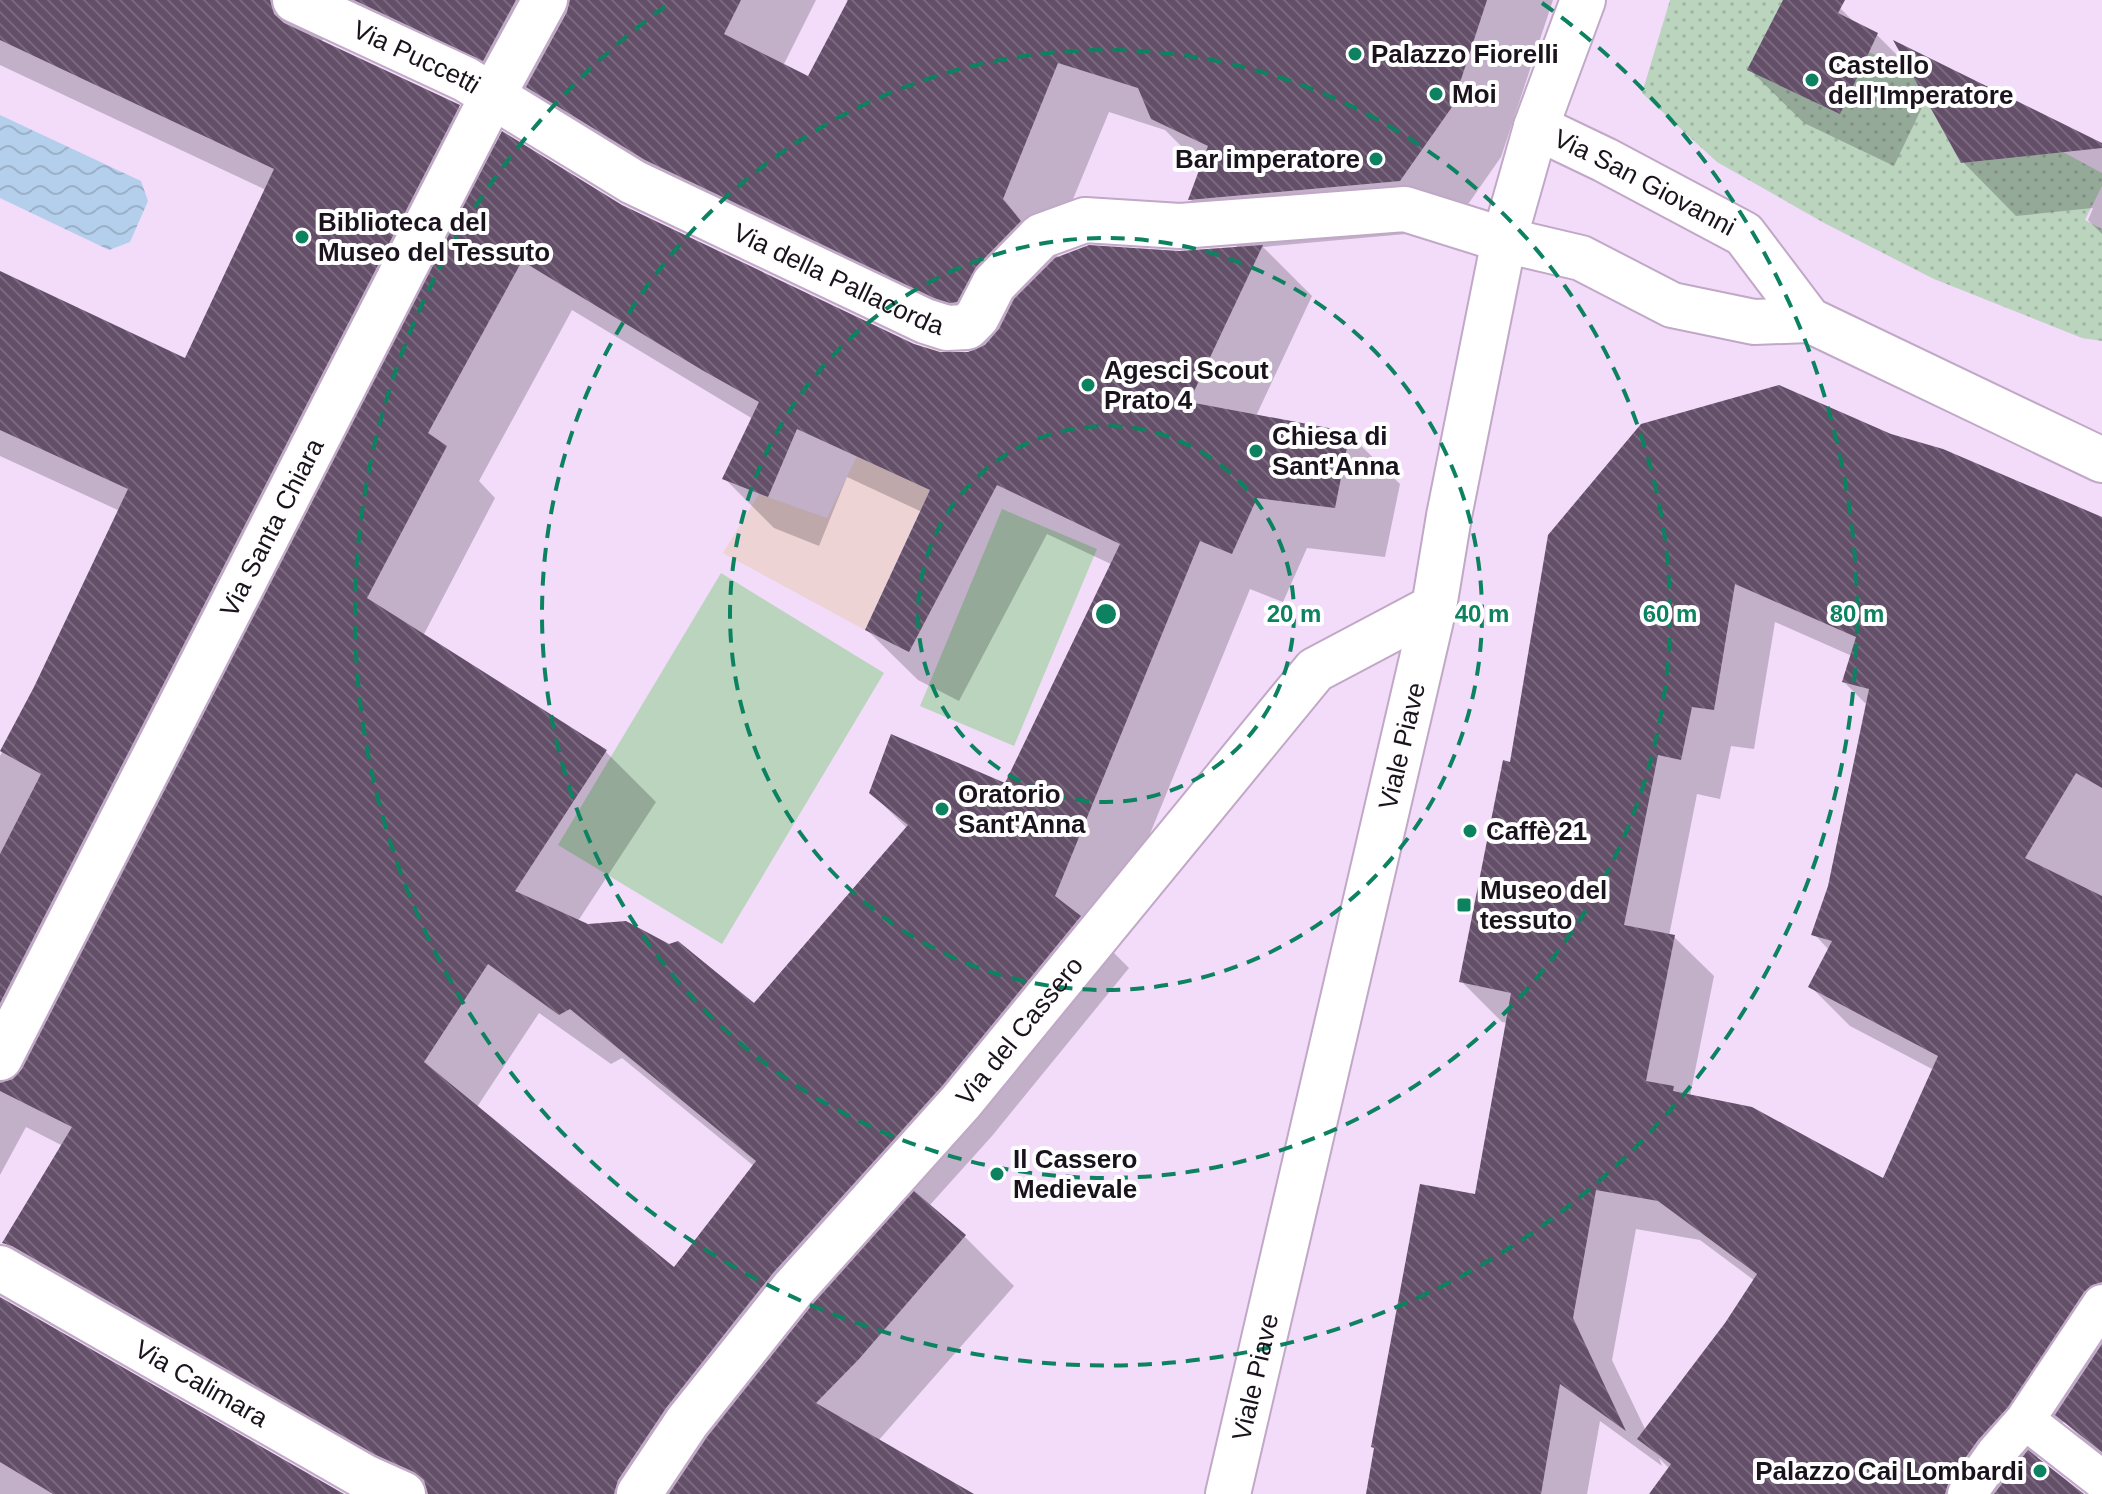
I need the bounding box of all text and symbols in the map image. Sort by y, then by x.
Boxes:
street label: Via Puccetti [348,14,486,100]
place label: Palazzo Fiorelli [1371,39,1559,69]
marker: Palazzo Fiorelli [1346,45,1364,63]
place label: Castello dell'Imperatore [1828,50,2013,110]
marker: Castello dell'Imperatore [1803,71,1821,89]
place label: Moi [1452,79,1497,109]
marker: Moi [1427,85,1445,103]
street label: Via San Giovanni [1549,123,1741,242]
place label: Bar imperatore [1175,144,1360,174]
marker: Bar imperatore [1367,150,1385,168]
place label: Biblioteca del Museo del Tessuto [318,207,550,267]
street label: Via della Pallacorda [728,217,948,341]
marker: Biblioteca del Museo del Tessuto [293,228,311,246]
place label: Agesci Scout Prato 4 [1104,355,1269,415]
marker: Agesci Scout Prato 4 [1079,376,1097,394]
place label: Chiesa di Sant'Anna [1272,421,1400,481]
street label: Via Santa Chiara [214,433,330,622]
marker: Chiesa di Sant'Anna [1247,442,1265,460]
centre of rings [1092,600,1120,628]
text: 20 m [1267,600,1321,627]
text: 40 m [1455,600,1509,627]
text: 60 m [1643,600,1697,627]
text: 80 m [1830,600,1884,627]
street label: Viale Piave [1372,679,1431,812]
place label: Oratorio Sant'Anna [958,779,1086,839]
marker: Oratorio Sant'Anna [933,800,951,818]
place label: Caffè 21 [1486,816,1587,846]
marker: Caffè 21 [1461,822,1479,840]
place label: Museo del tessuto [1480,875,1607,935]
marker: Museo del tessuto [1455,896,1473,914]
street label: Via del Cassero [950,950,1089,1111]
place label: Il Cassero Medievale [1013,1144,1137,1204]
marker: Il Cassero Medievale [988,1165,1006,1183]
street label: Viale Piave [1226,1311,1284,1444]
street label: Via Calimara [129,1333,274,1433]
place label: Palazzo Cai Lombardi [1755,1456,2024,1486]
marker: Palazzo Cai Lombardi [2031,1462,2049,1480]

